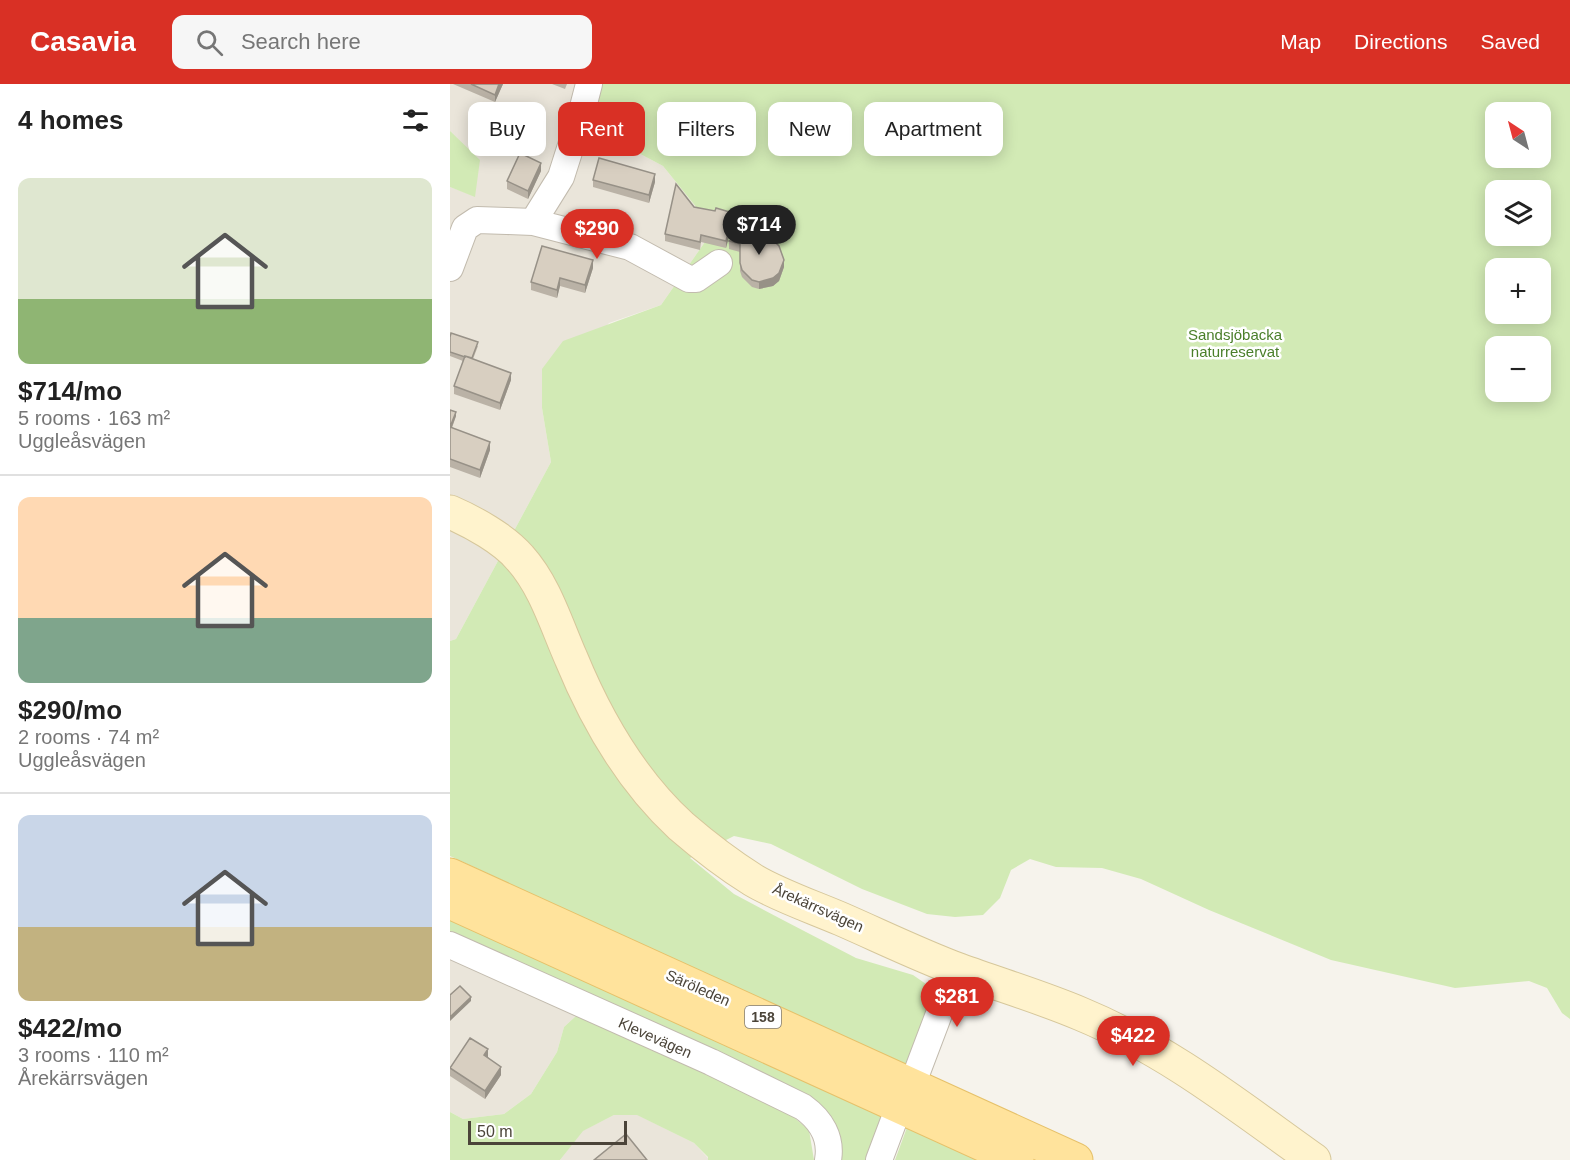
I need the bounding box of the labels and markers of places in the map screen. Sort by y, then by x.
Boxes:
pin: $714 [723,205,795,256]
pin: $290 [561,209,633,260]
pin: $281 [921,977,993,1028]
pin: $422 [1097,1016,1169,1067]

